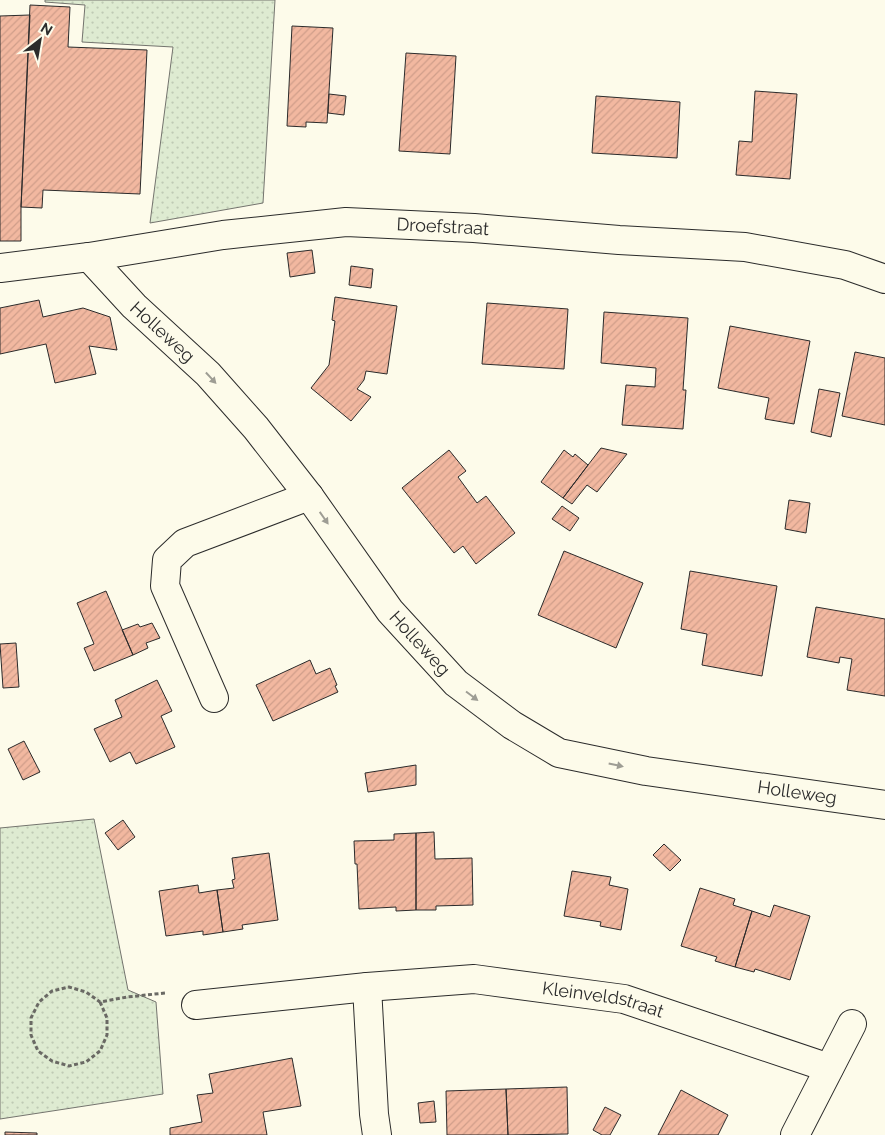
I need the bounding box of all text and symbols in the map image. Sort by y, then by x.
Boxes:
north arrow [15,15,65,65]
text: N [38,19,55,38]
street label: Droefstraat [396,213,490,239]
street label: Holleweg [126,297,199,366]
one-way arrow [205,371,217,383]
one-way arrow [319,511,329,525]
street label: Holleweg [385,606,455,680]
one-way arrow [465,690,478,701]
one-way arrow [608,761,624,769]
street label: Holleweg [756,776,838,808]
street label: Kleinveldstraat [541,977,667,1022]

